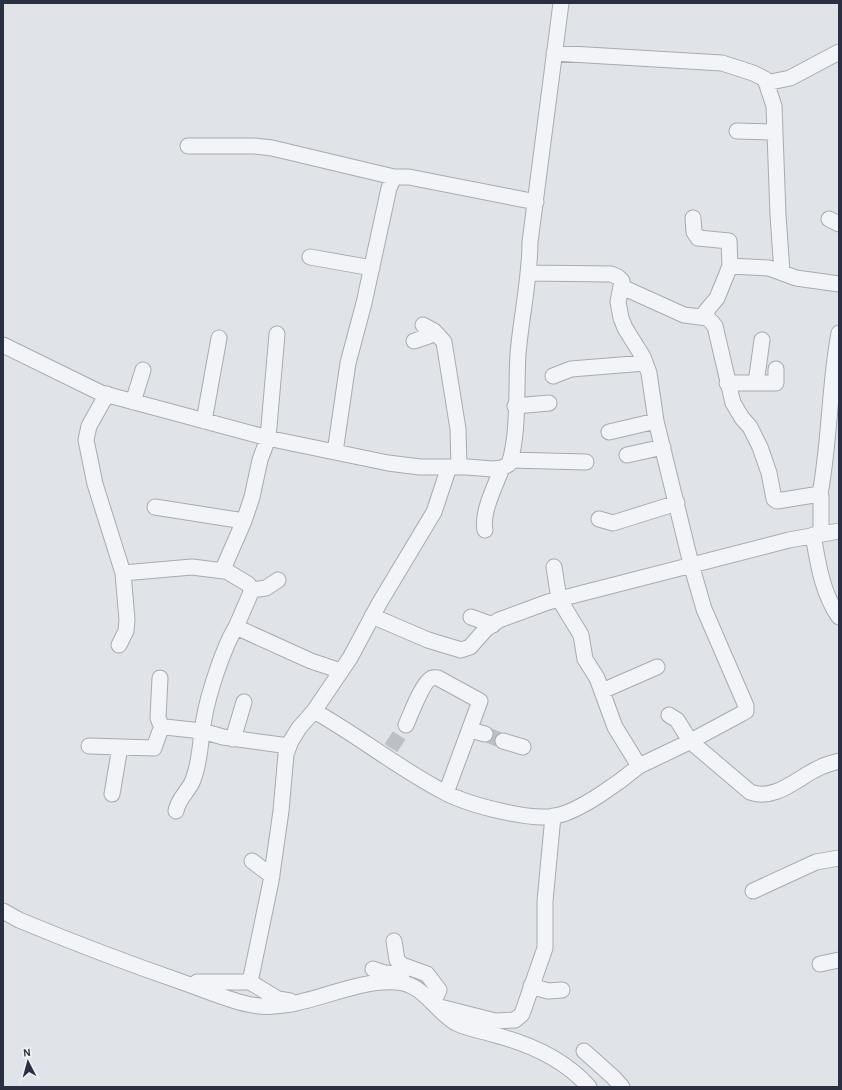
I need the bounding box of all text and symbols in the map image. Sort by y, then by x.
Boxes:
north arrow [8,1042,48,1082]
text: N [23,1047,31,1058]

